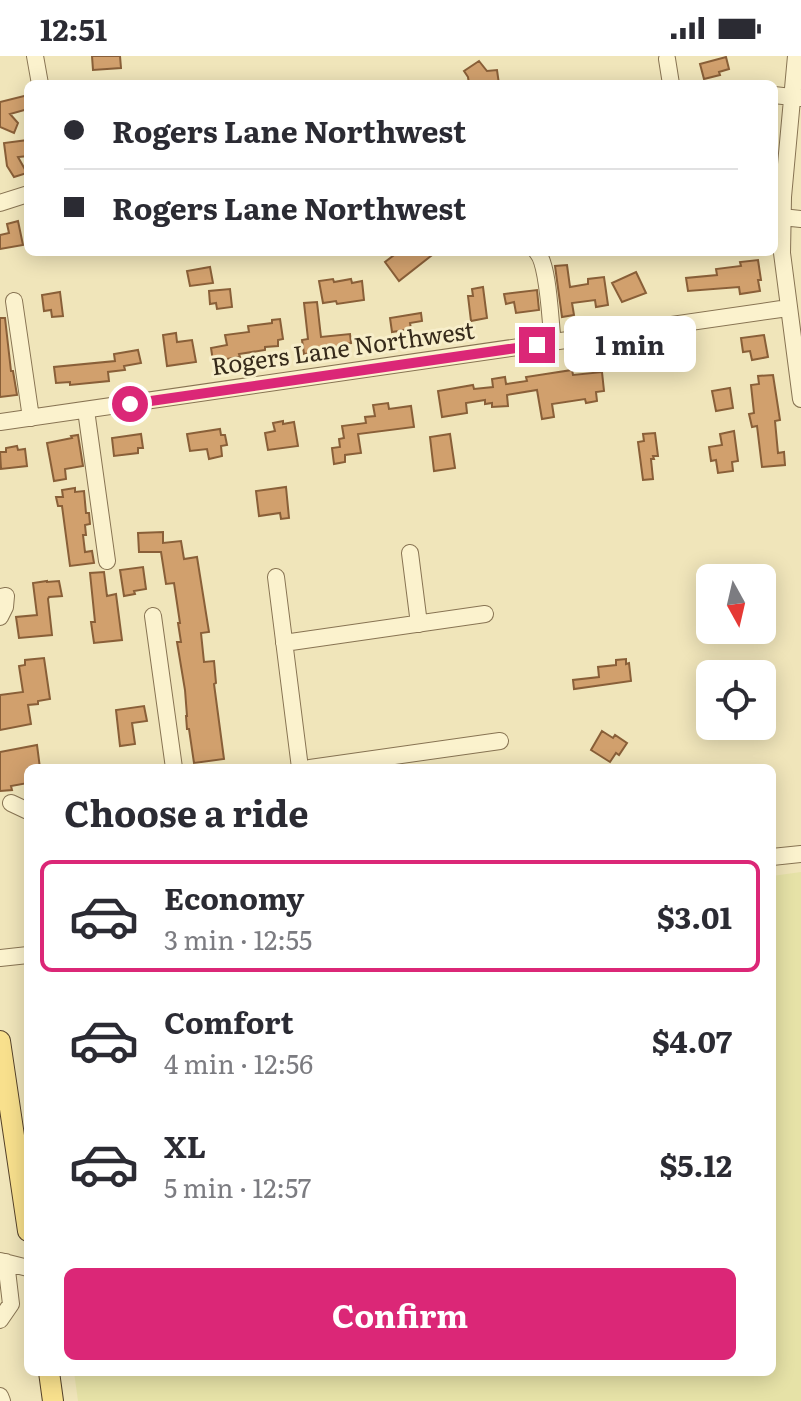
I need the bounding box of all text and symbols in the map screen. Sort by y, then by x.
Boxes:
text: 12:51 [40,6,107,50]
text: Rogers Lane Northwest [112,108,466,152]
text: Rogers Lane Northwest [112,185,466,229]
street label: Rogers Lane Northwest [209,311,477,382]
callout: 1 min [565,317,697,373]
text: 1 min [595,324,665,363]
route end [519,327,555,363]
route start [112,386,148,422]
north arrow [696,564,776,644]
map controls [696,564,776,740]
button: locate [696,660,776,740]
text: Choose a ride [64,785,309,838]
text: Economy [164,875,304,919]
icon: car [68,880,140,952]
text: $3.01 [657,894,732,938]
text: 3 min · 12:55 [164,919,312,958]
text: Comfort [164,999,294,1043]
icon: car [68,1004,140,1076]
text: $4.07 [652,1018,732,1062]
text: 4 min · 12:56 [164,1043,313,1082]
text: XL [164,1123,206,1167]
icon: car [68,1128,140,1200]
text: $5.12 [659,1142,732,1186]
text: 5 min · 12:57 [164,1167,311,1206]
button: Confirm [64,1268,736,1360]

